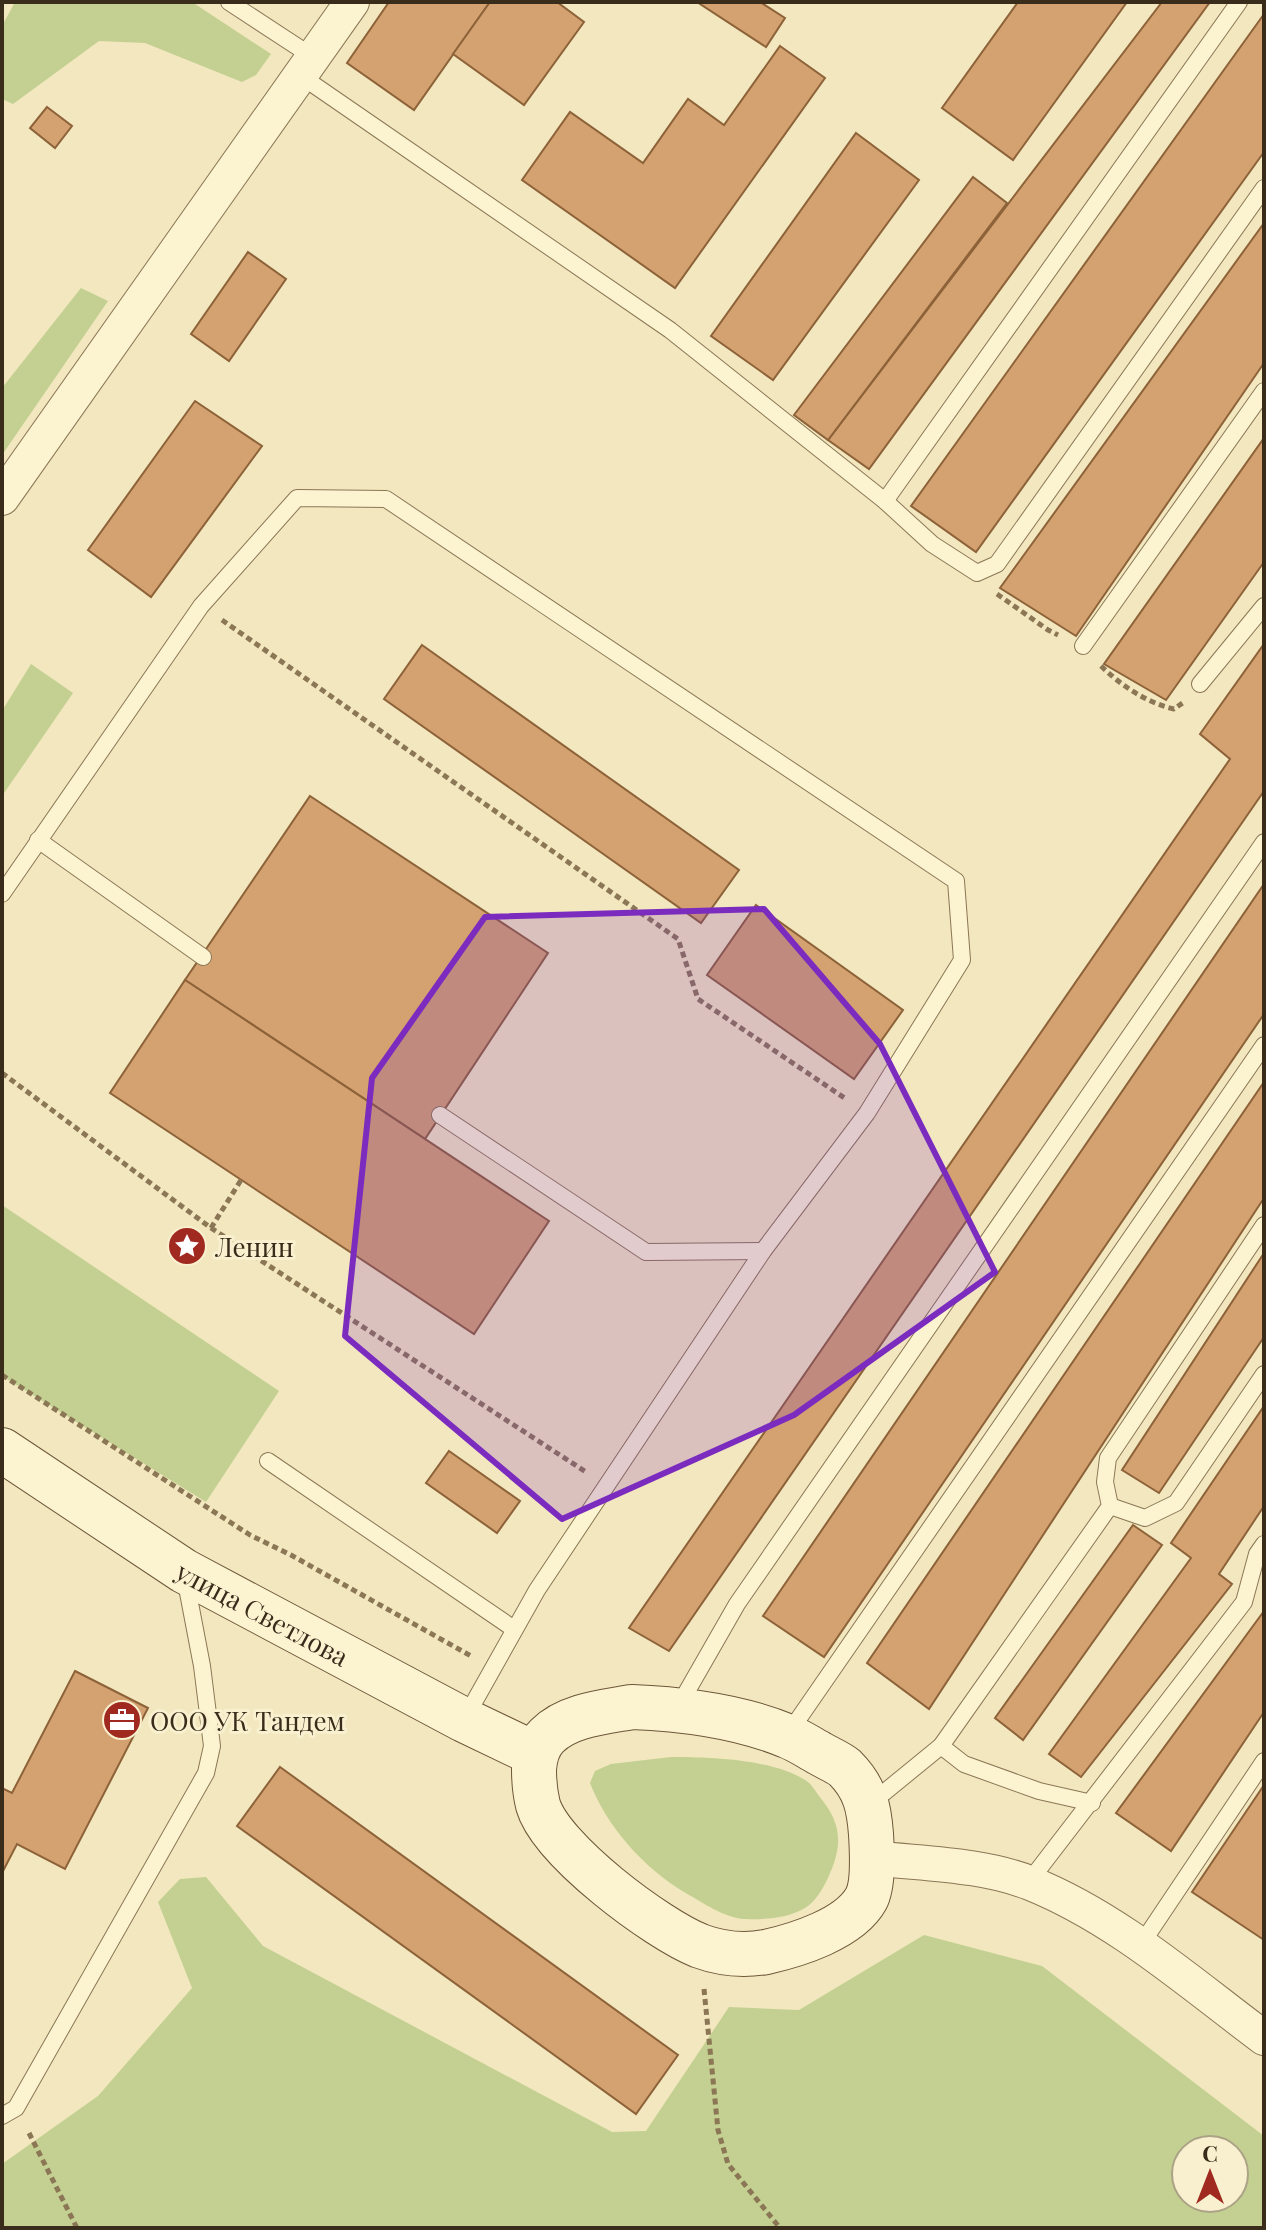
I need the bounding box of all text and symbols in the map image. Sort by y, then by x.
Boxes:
place icon: Ленин [166,1225,208,1267]
place label: Ленин [214,1229,294,1264]
street label: улица Светлова [169,1553,355,1673]
office icon: ООО УК Тандем [101,1699,143,1741]
place label: ООО УК Тандем [150,1703,345,1738]
north arrow [1170,2134,1250,2214]
text: С [1202,2138,1218,2168]

